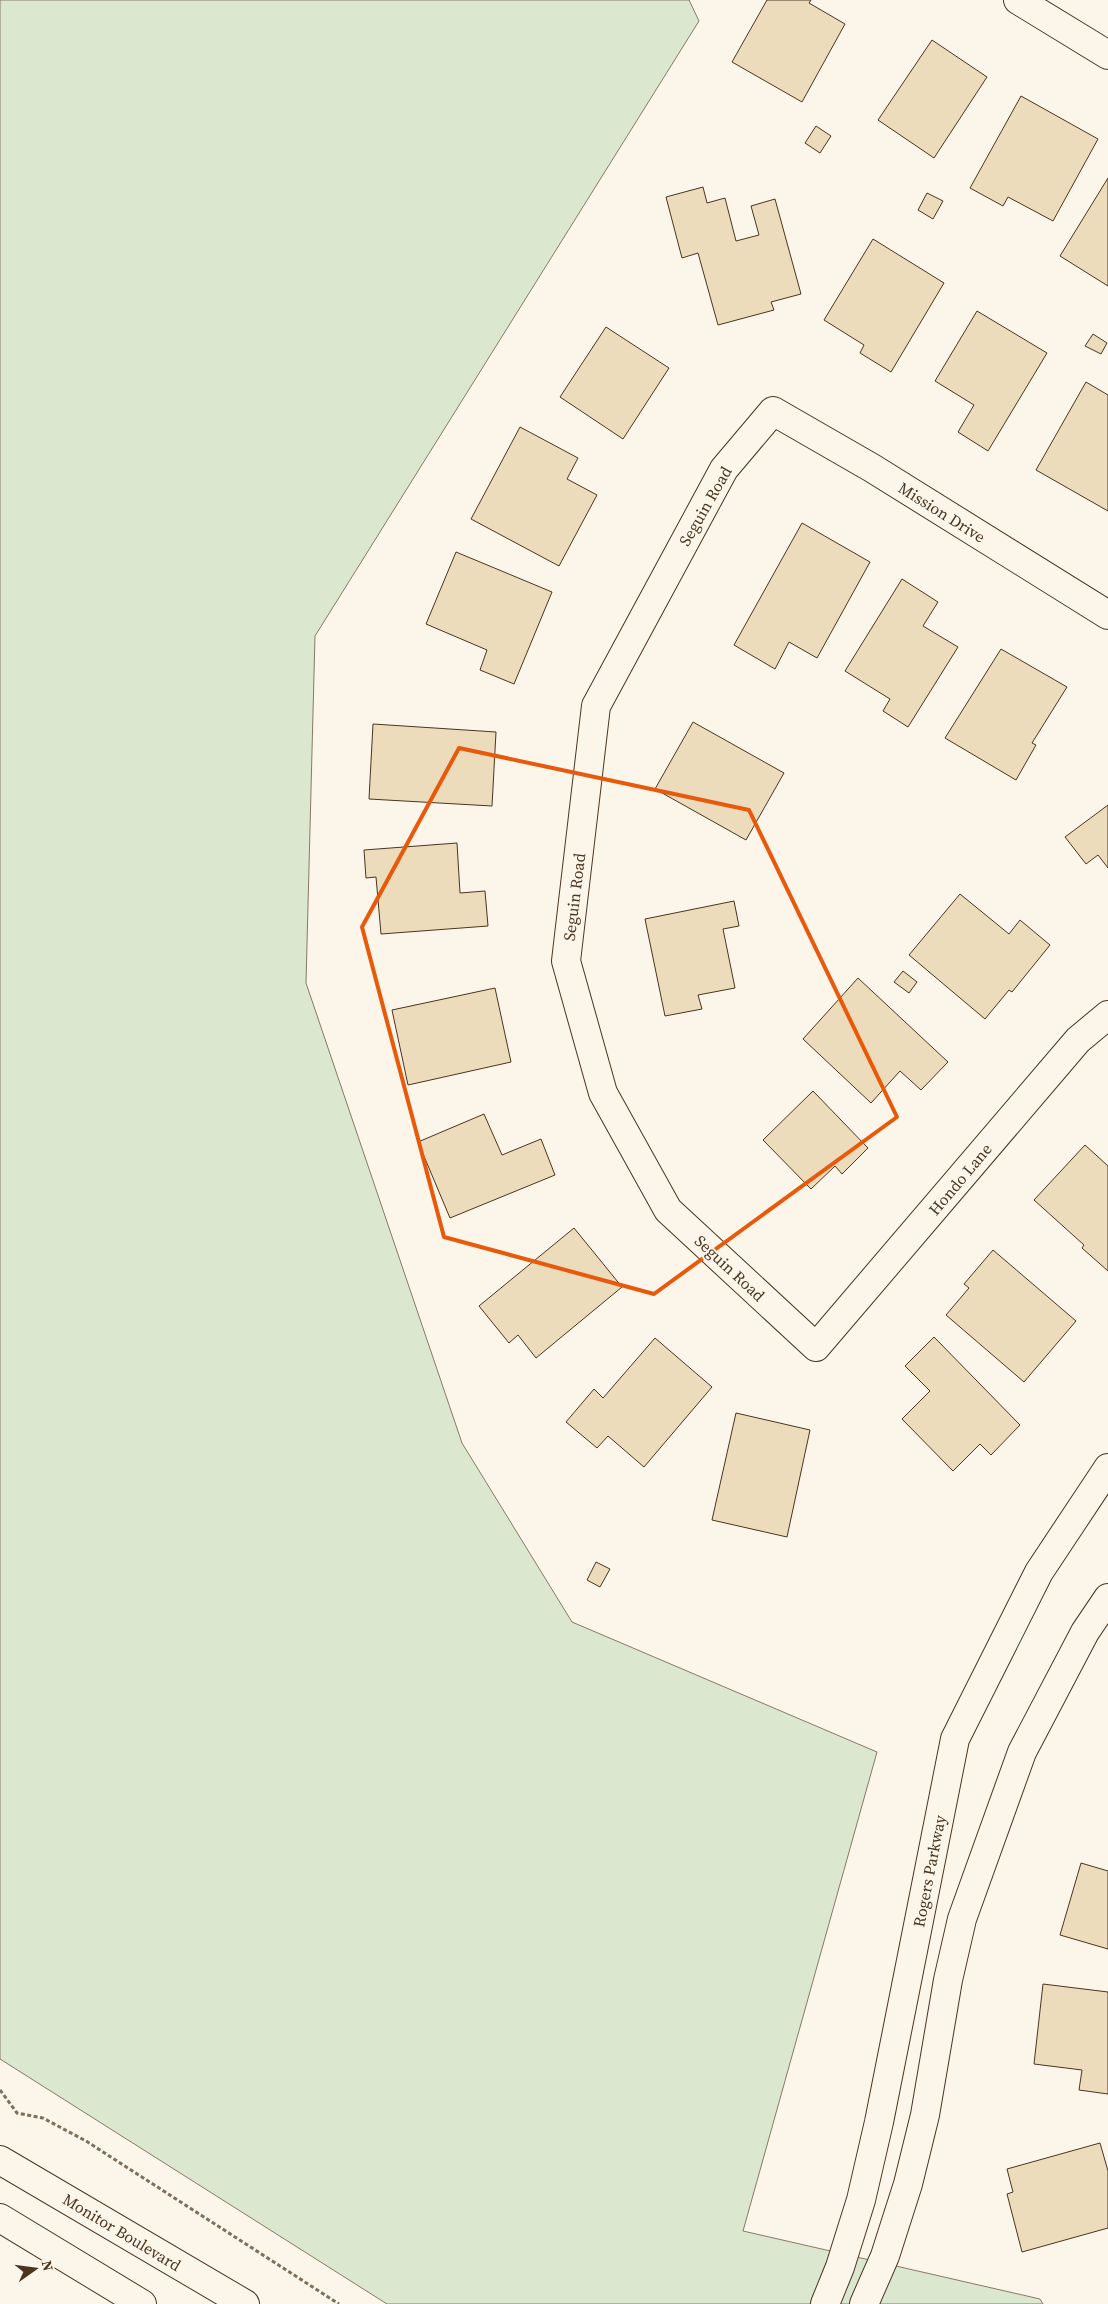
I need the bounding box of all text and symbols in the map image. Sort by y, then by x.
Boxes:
street label: Seguin Road [673,462,737,550]
street label: Mission Drive [894,477,990,547]
street label: Seguin Road [558,852,590,942]
street label: Hondo Lane [923,1138,997,1220]
street label: Seguin Road [690,1230,770,1306]
street label: Rogers Parkway [907,1812,951,1929]
street label: Monitor Boulevard [59,2188,185,2276]
north arrow [10,2244,60,2294]
text: N [37,2258,59,2273]

